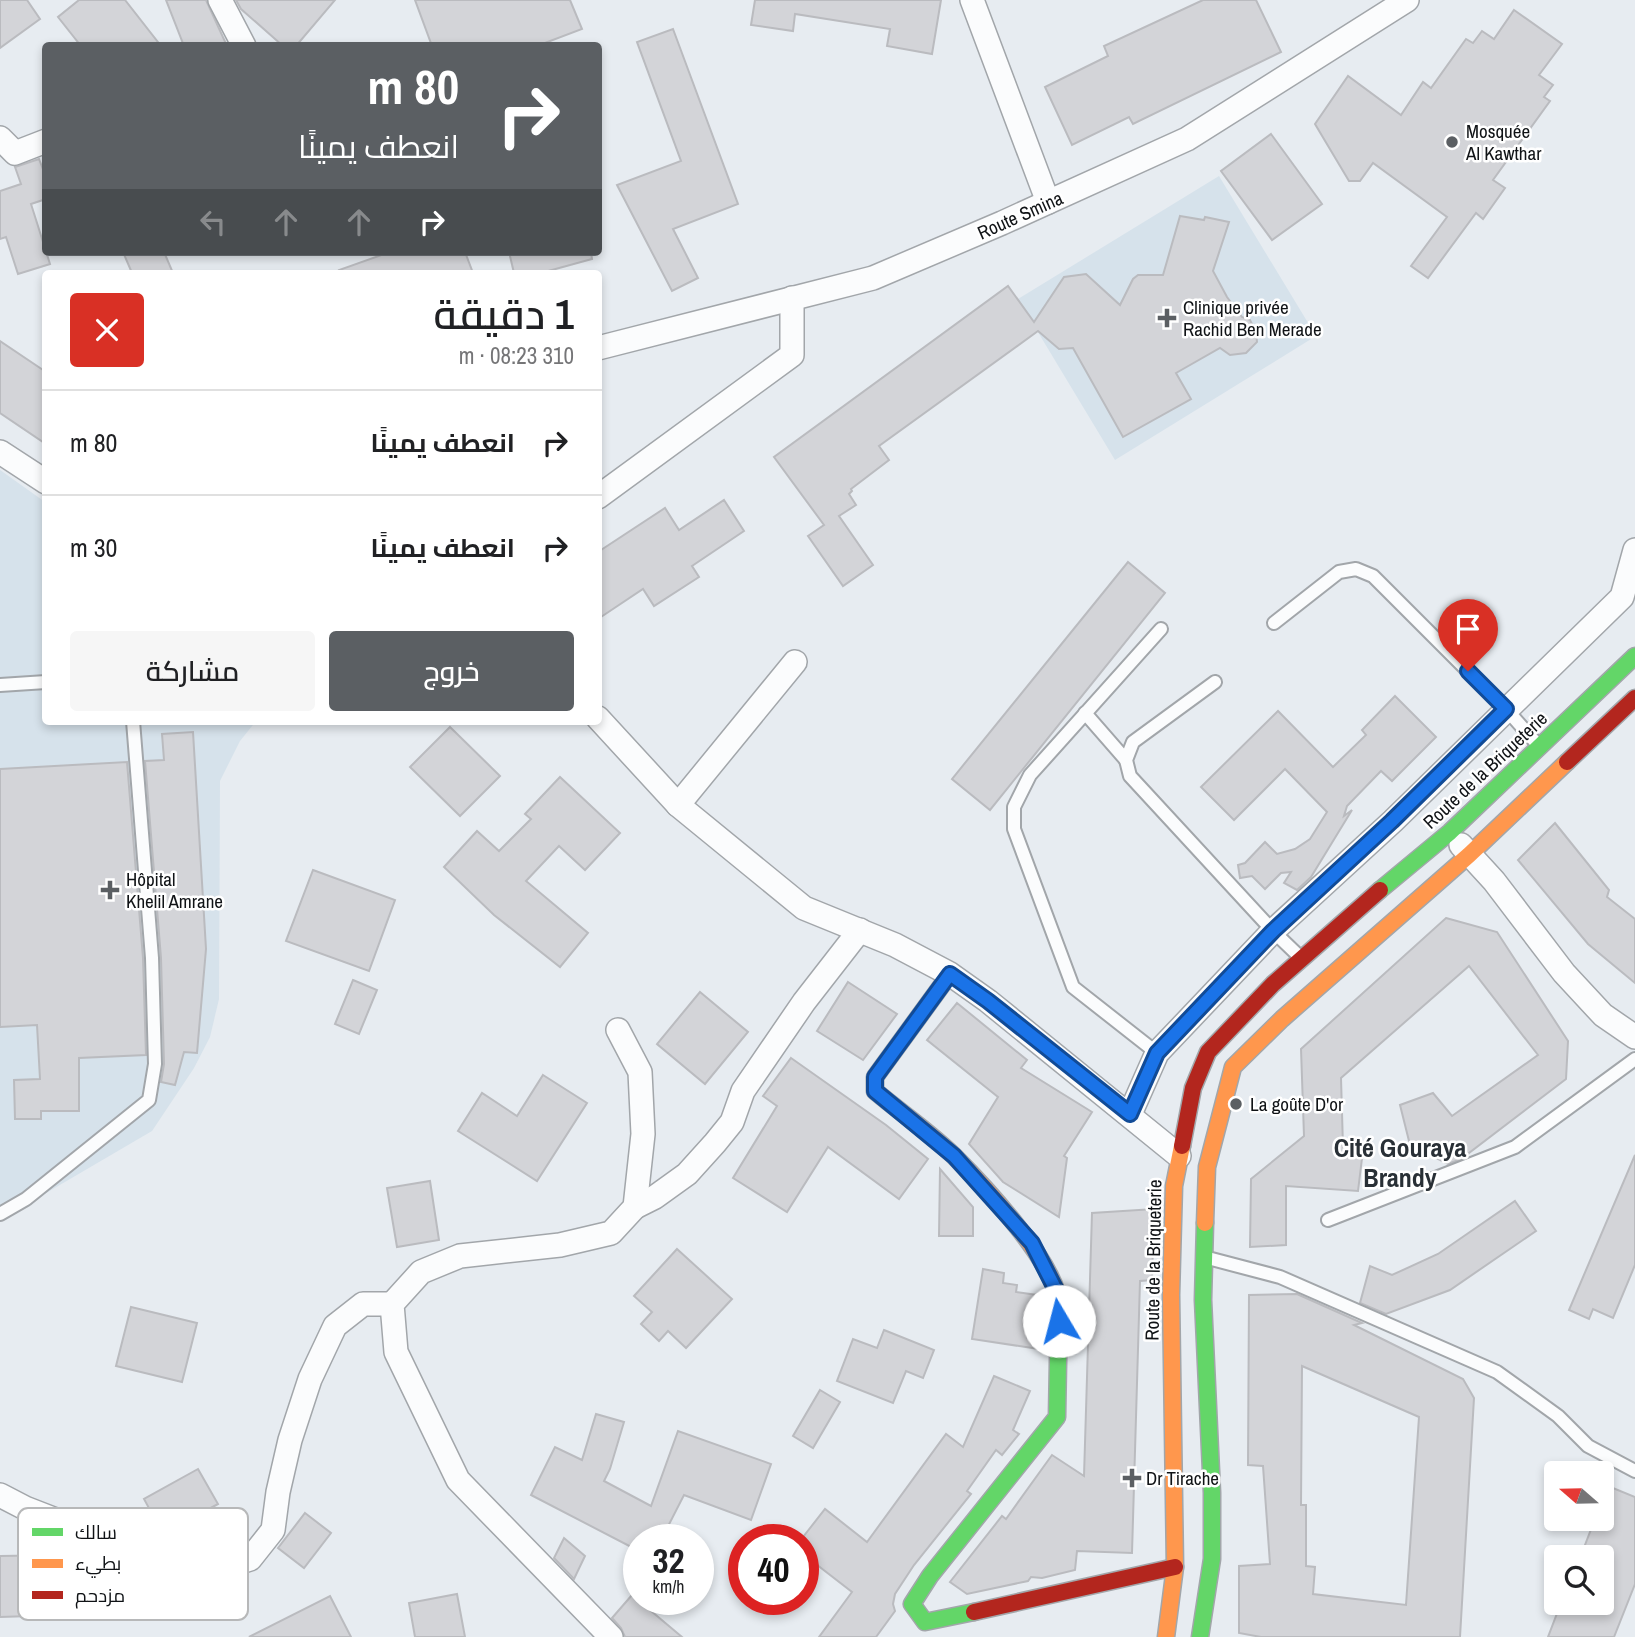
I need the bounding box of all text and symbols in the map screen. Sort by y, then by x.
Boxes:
text: 80 m [367,53,459,119]
icon: right [483,70,574,161]
place label: Mosquée Al Kawthar [1465,118,1542,166]
text: انعطف يمينًا [298,125,459,168]
marker: Mosquée Al Kawthar [1444,134,1460,150]
street label: Route Smina [973,184,1067,245]
icon: left [194,203,232,241]
icon: ahead [267,203,305,241]
icon: ahead [340,203,378,241]
icon: right [413,203,451,241]
text: 1 دقيقة [433,286,574,342]
button: close [70,293,144,367]
place label: Clinique privée Rachid Ben Merade [1183,294,1322,342]
marker: Clinique privée Rachid Ben Merade [1157,308,1177,328]
text: 310 m · 08:23 [459,340,574,371]
icon: right [536,424,574,462]
text: 80 m [70,425,117,460]
text: انعطف يمينًا [370,425,515,460]
icon: right [536,529,574,567]
text: 30 m [70,530,117,565]
text: انعطف يمينًا [370,530,515,565]
pin [1438,599,1498,671]
icon: arrive [1449,610,1487,648]
button: مشاركة [70,631,315,711]
button: خروج [329,631,574,711]
street label: Route de la Briqueterie [1417,706,1553,834]
place label: Hôpital Khelil Amrane [126,866,223,914]
marker: Hôpital Khelil Amrane [100,880,120,900]
place label: La goûte D'or [1250,1091,1344,1117]
marker: La goûte D'or [1228,1096,1244,1112]
district label: Cité Gouraya Brandy [1334,1130,1466,1195]
street label: Route de la Briqueterie [1139,1179,1167,1341]
position arrow [1022,1284,1096,1358]
north arrow [1544,1461,1614,1531]
map controls [1544,1461,1614,1615]
place label: Dr Tirache [1146,1465,1219,1491]
marker: Dr Tirache [1124,1470,1140,1486]
legend [18,1508,248,1620]
text: سالك [75,1519,117,1545]
speed limit sign: 40 [728,1524,819,1615]
text: 32 [653,1537,684,1584]
button: search [1544,1545,1614,1615]
text: بطيء [75,1550,121,1578]
text: km/h [653,1574,685,1599]
text: مزدحم [75,1582,125,1609]

